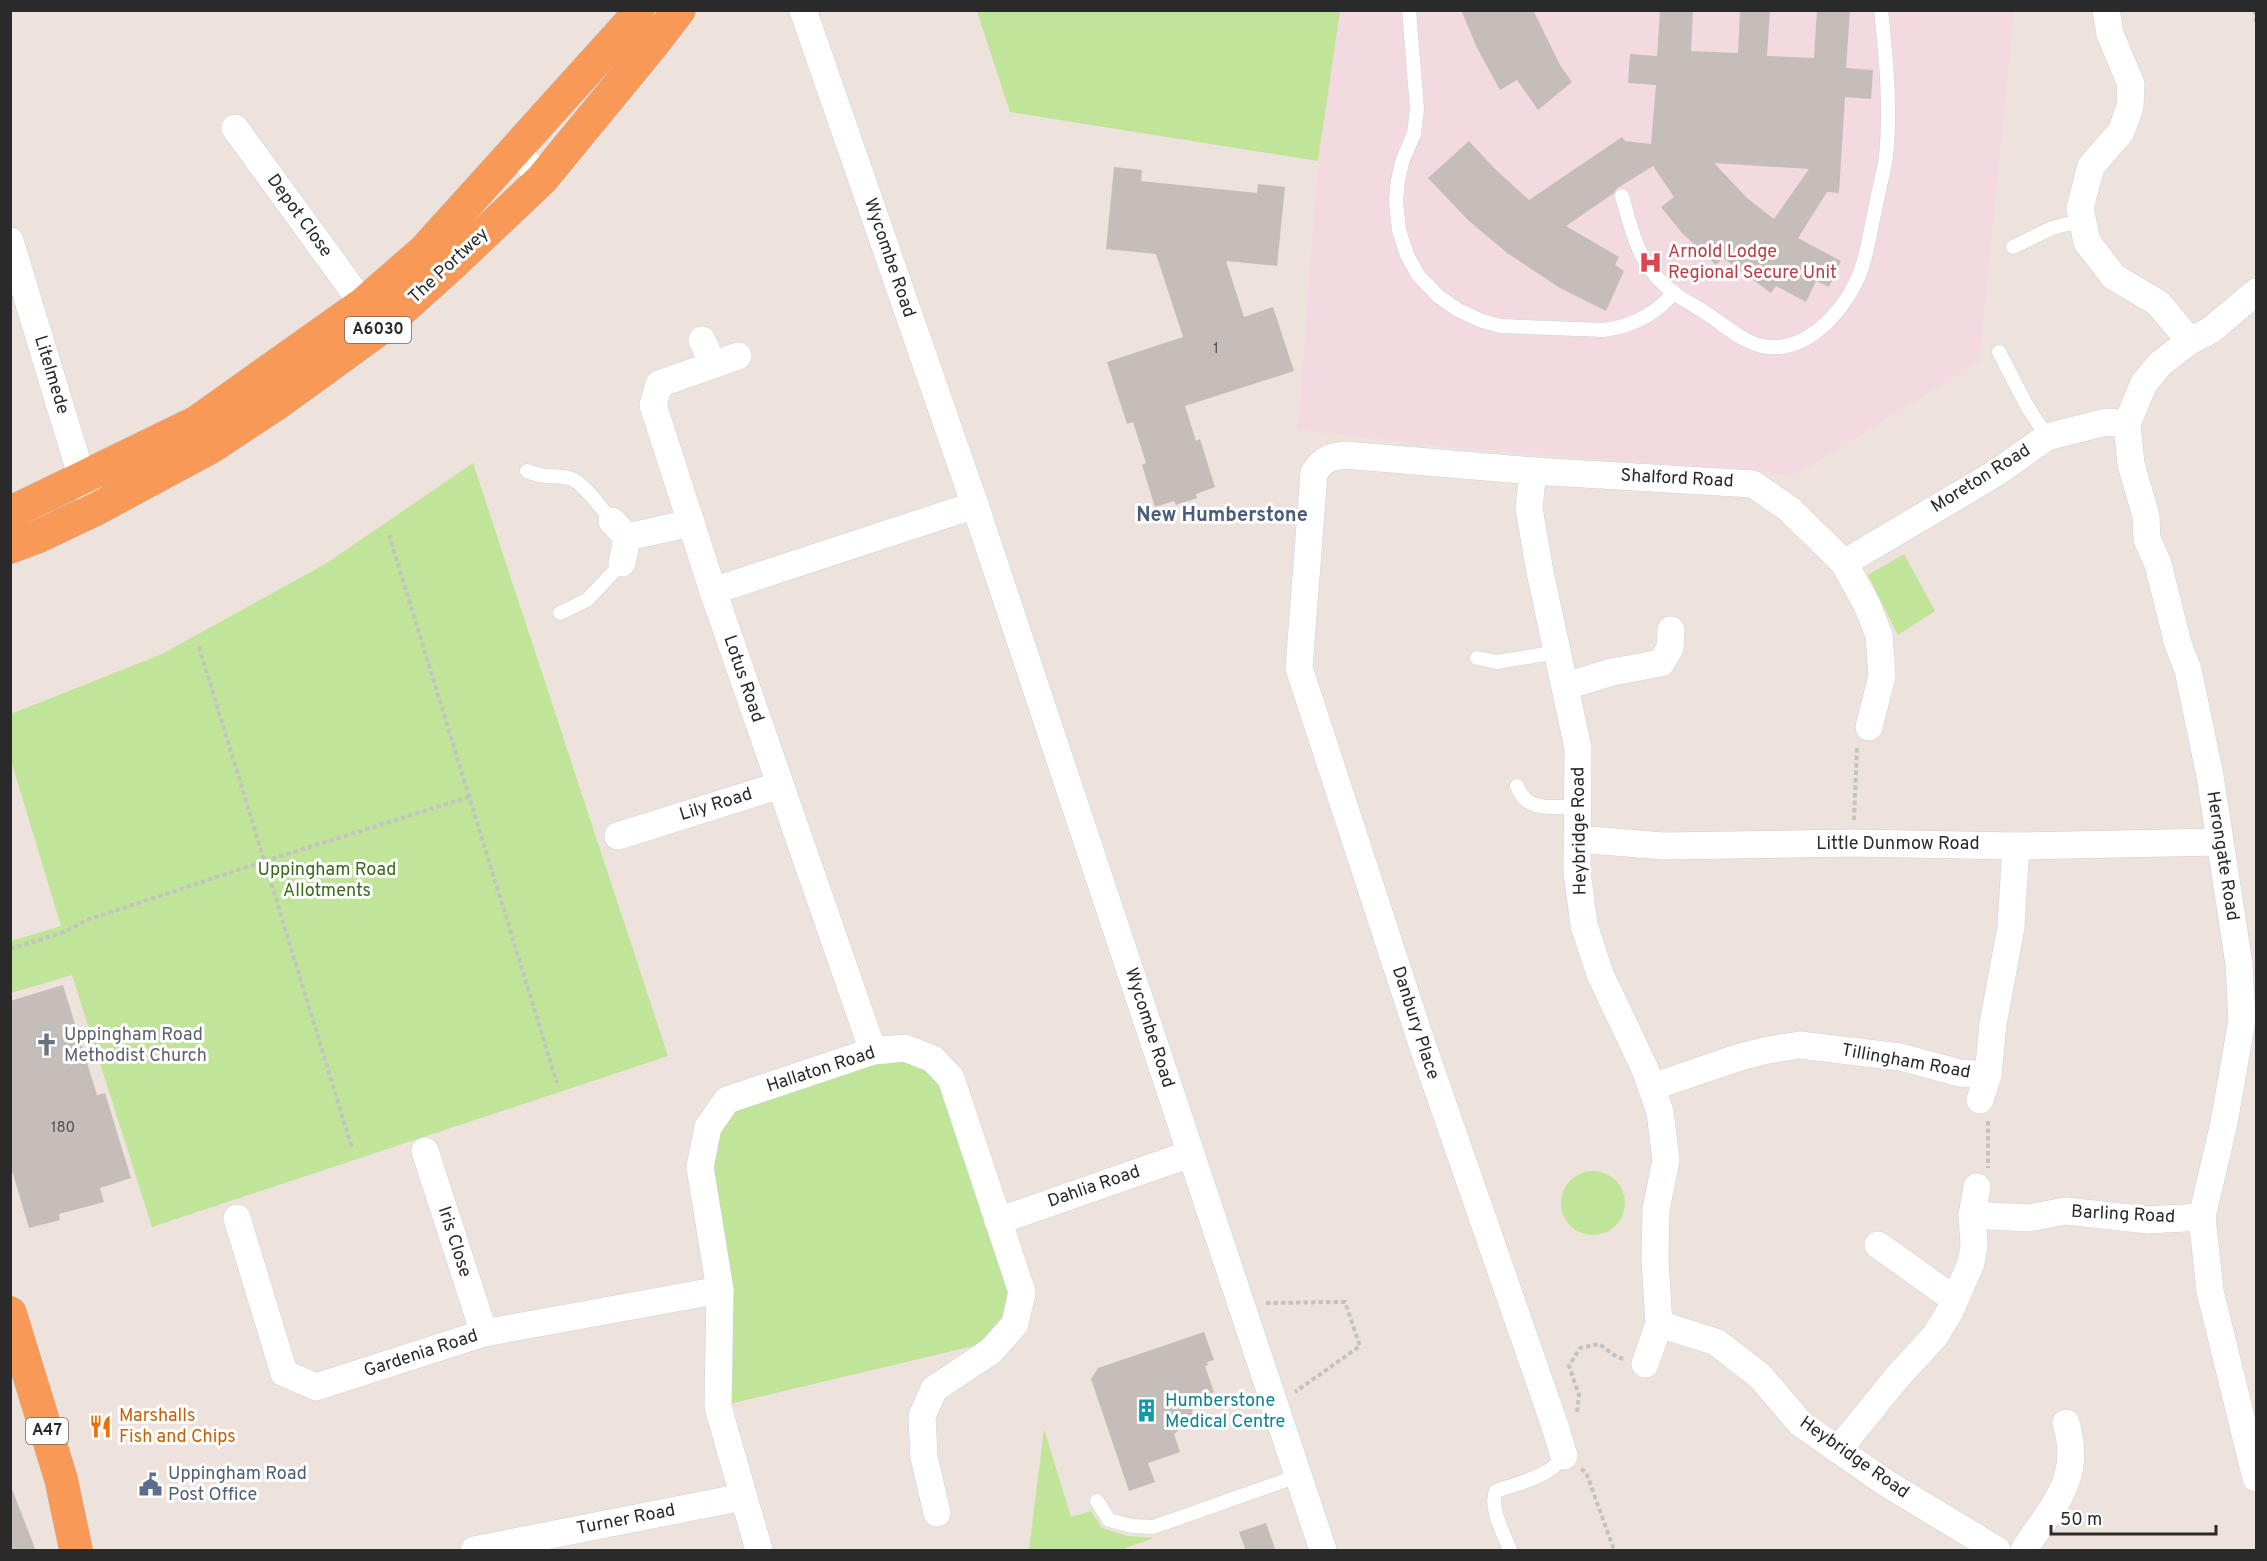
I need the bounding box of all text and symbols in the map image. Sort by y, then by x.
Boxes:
street label: Depot Close [261,170,337,262]
street label: Wycombe Road [858,195,920,321]
street label: The Portwey [404,223,494,309]
place label: Arnold Lodge Regional Secure Unit [1668,241,1837,285]
hospital icon: Arnold Lodge Regional Secure Unit [1637,249,1663,275]
road number: A6030 [345,317,411,343]
street label: Litelmede [28,333,74,417]
house number: 1 [1213,340,1219,359]
street label: Moreton Road [1927,439,2035,519]
street label: Shalford Road [1620,465,1734,493]
district label: New Humberstone [1136,503,1308,529]
street label: Lotus Road [717,632,769,726]
street label: Heybridge Road [1567,766,1593,896]
street label: Lily Road [677,783,755,827]
street label: Herongate Road [2200,789,2244,923]
street label: Little Dunmow Road [1816,833,1980,856]
park label: Uppingham Road Allotments [258,859,396,903]
street label: Danbury Place [1386,963,1444,1083]
street label: Wycombe Road [1119,965,1179,1091]
place label: Uppingham Road Methodist Church [64,1024,207,1068]
church icon: Uppingham Road Methodist Church [33,1032,59,1058]
street label: Tillingham Road [1840,1039,1972,1085]
street label: Hallaton Road [764,1042,878,1098]
house number: 180 [51,1119,75,1138]
street label: Dahlia Road [1045,1160,1143,1214]
street label: Barling Road [2070,1201,2176,1229]
street label: Iris Close [432,1204,476,1280]
street label: Gardenia Road [361,1325,481,1383]
place label: Humberstone Medical Centre [1165,1390,1285,1434]
building icon: Humberstone Medical Centre [1134,1398,1160,1424]
place label: Marshalls Fish and Chips [119,1405,236,1449]
street label: Heybridge Road [1795,1412,1913,1504]
restaurant icon: Marshalls Fish and Chips [88,1413,114,1439]
road number: A47 [26,1418,68,1444]
place label: Uppingham Road Post Office [168,1463,307,1507]
public building icon: Uppingham Road Post Office [137,1471,163,1497]
scale bar [2051,1498,2216,1536]
street label: Turner Road [575,1499,677,1541]
text: 50 m [2060,1509,2102,1532]

